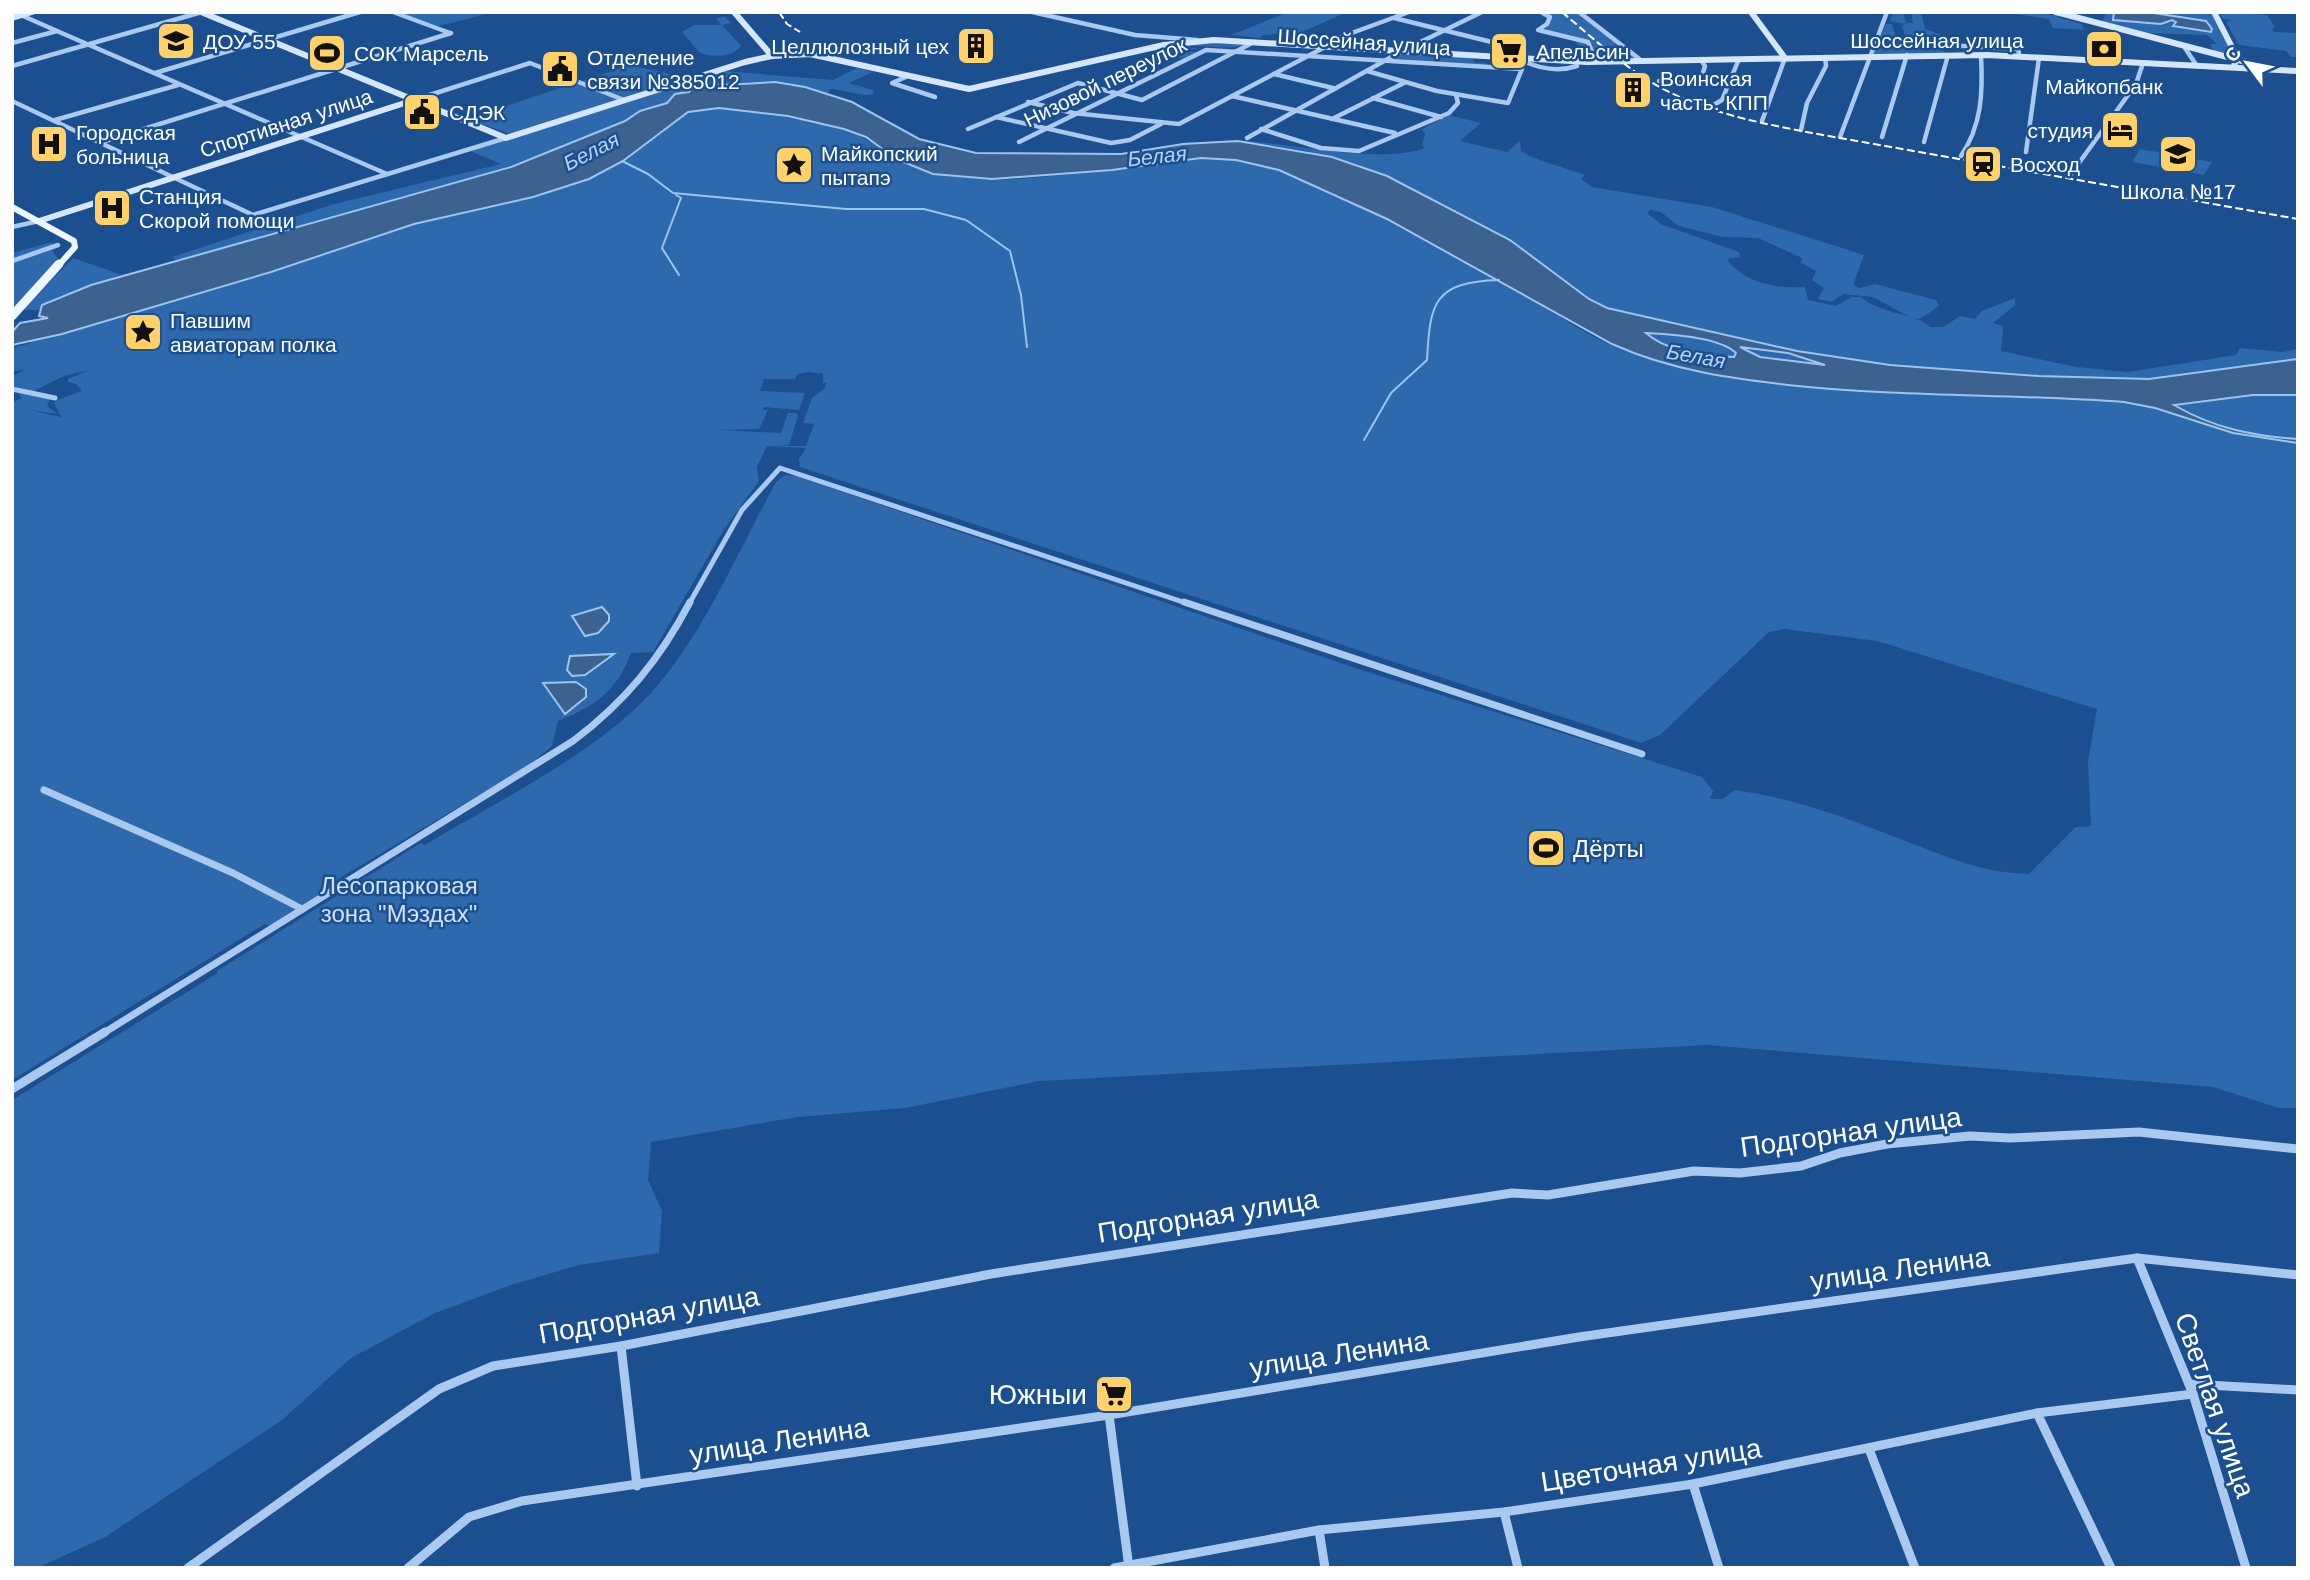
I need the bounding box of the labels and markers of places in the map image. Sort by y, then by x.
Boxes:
school or university icon: ДОУ 55 [155,20,197,62]
building icon: Целлюлозный цех [955,25,997,67]
bank icon: Майкопбанк [2083,28,2125,70]
place label: ДОУ 55 [203,30,276,53]
supermarket icon: Апельсин [1488,30,1530,72]
sports icon: СОК Марсель [306,32,348,74]
place label: Целлюлозный цех [771,35,949,58]
place label: Апельсин [1536,40,1629,63]
place label: СОК Марсель [354,42,489,65]
place label: Отделение связи №385012 [587,46,740,93]
public building icon: Отделение связи №385012 [539,48,581,90]
place label: Воинская часть. КПП [1660,67,1768,114]
building icon: Воинская часть. КПП [1612,69,1654,111]
place label: Майкопбанк [2045,75,2164,98]
public building icon: СДЭК [401,91,443,133]
place label: СДЭК [449,101,506,124]
hotel icon: студия [2099,109,2141,151]
place label: студия [2027,119,2093,142]
place label: Городская больница [76,121,176,168]
hospital icon: Городская больница [28,123,70,165]
school or university icon: Школа №17 [2157,133,2199,175]
place label: Майкопский пытапэ [821,142,938,189]
station icon: Восход [1962,143,2004,185]
place icon: Майкопский пытапэ [773,144,815,186]
place label: Восход [2010,153,2080,176]
place label: Школа №17 [2120,180,2236,203]
place label: Станция Скорой помощи [139,185,294,232]
hospital icon: Станция Скорой помощи [91,187,133,229]
place label: Павшим авиаторам полка [170,309,337,356]
place icon: Павшим авиаторам полка [122,311,164,353]
sports icon: Дёрты [1525,827,1567,869]
place label: Дёрты [1573,835,1644,862]
supermarket icon: Южныи [1093,1373,1135,1415]
place label: Южныи [989,1379,1087,1410]

